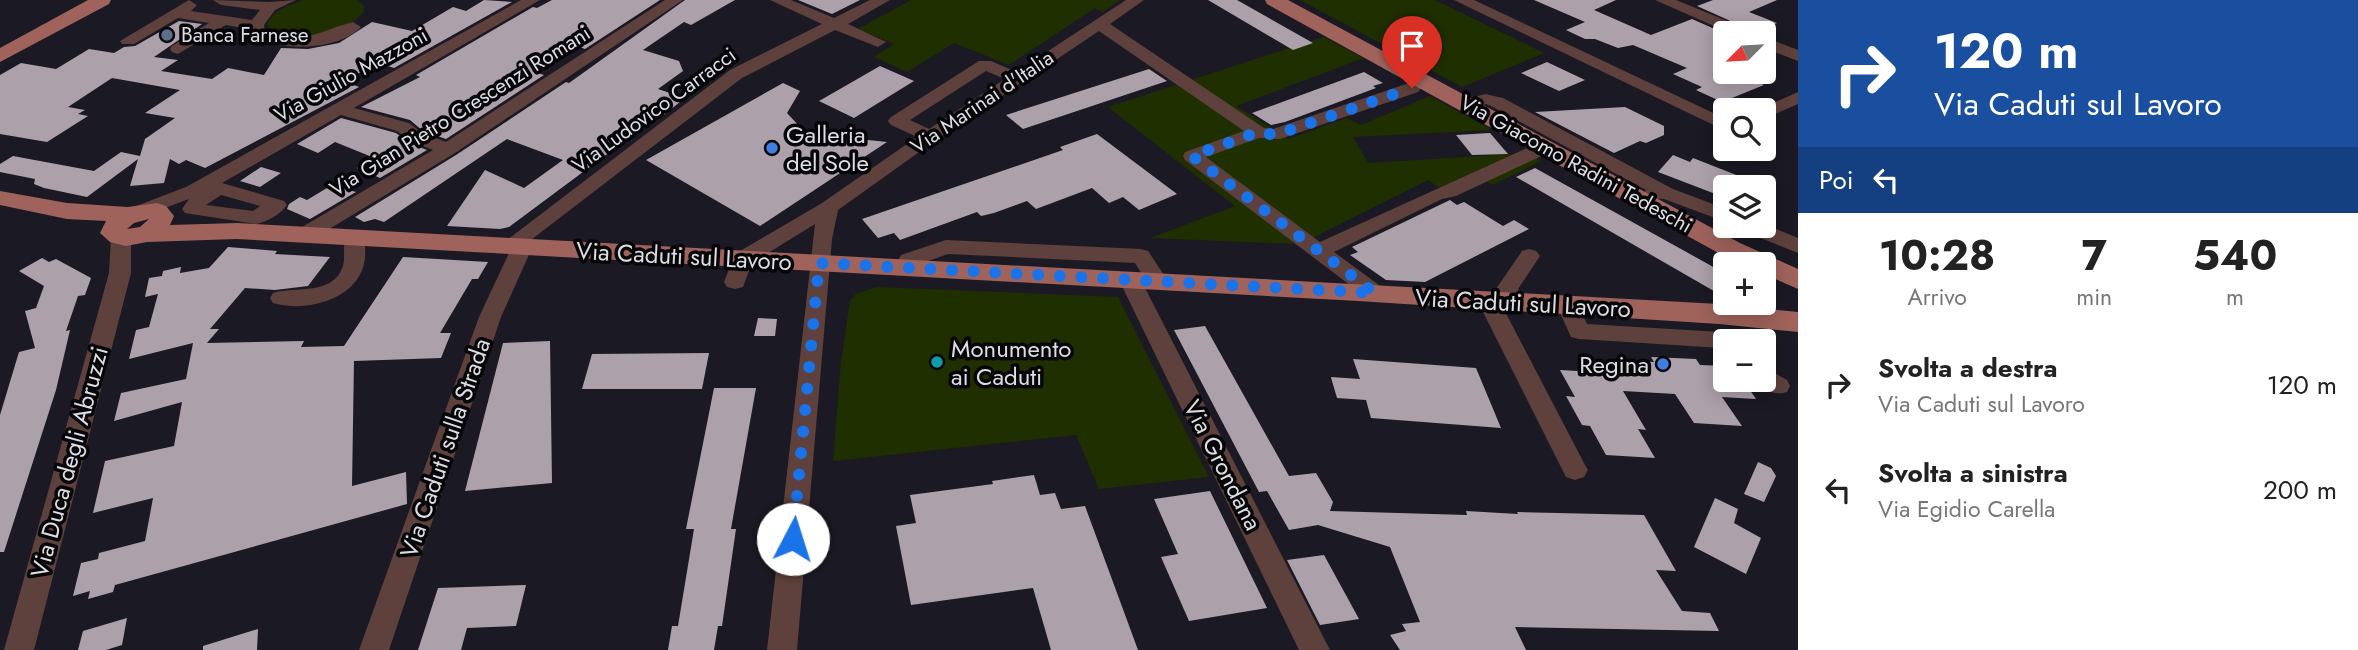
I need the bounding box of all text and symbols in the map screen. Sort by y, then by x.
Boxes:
pin [1382,16,1442,88]
text: 120 m [1934,16,2078,86]
street label: Via Gian Pietro Crescenzi Romani [324,18,596,204]
place label: Banca Farnese [181,20,309,50]
street label: Via Giulio Mazzoni [269,20,433,130]
north arrow [1713,21,1776,84]
map controls [1713,21,1776,392]
marker: Banca Farnese [159,27,175,43]
icon: arrive [1393,27,1431,65]
icon: right [1819,28,1910,119]
street label: Via Ludovico Carracci [566,40,742,180]
street label: Via Marinai d'Italia [904,43,1060,161]
text: Via Caduti sul Lavoro [1934,81,2222,127]
street label: Via Giacomo Radini Tedeschi [1454,87,1698,241]
button: search [1713,98,1776,161]
place label: Galleria del Sole [786,117,869,180]
marker: Galleria del Sole [764,140,780,156]
text: Poi [1819,161,1853,199]
icon: left [1867,161,1905,199]
button: layers [1713,175,1776,238]
text: 10:28 [1879,225,1995,286]
text: 7 [2082,225,2107,286]
text: 540 [2193,225,2277,286]
street label: Via Caduti sul Lavoro [575,233,793,279]
button: + [1713,252,1776,315]
street label: Via Caduti sul Lavoro [1414,280,1632,326]
text: Arrivo [1907,280,1967,314]
text: min [2076,280,2112,314]
text: m [2226,280,2244,314]
button: − [1713,329,1776,392]
place label: Monumento ai Caduti [951,331,1071,394]
street label: Via Caduti sulla Strada [391,333,499,563]
street label: Via Duca degli Abruzzi [21,343,117,581]
place label: Regina [1579,347,1649,382]
text: Svolta a destra [1878,349,2058,387]
marker: Monumento ai Caduti [929,354,945,370]
marker: Regina [1655,356,1671,372]
icon: right [1819,366,1857,404]
text: 120 m [2267,366,2337,404]
text: Via Caduti sul Lavoro [1878,387,2085,421]
street label: Via Grondana [1175,394,1271,536]
text: Svolta a sinistra [1878,454,2068,492]
icon: left [1819,471,1857,509]
text: 200 m [2263,471,2337,509]
text: Via Egidio Carella [1878,492,2055,526]
position arrow [756,502,830,576]

